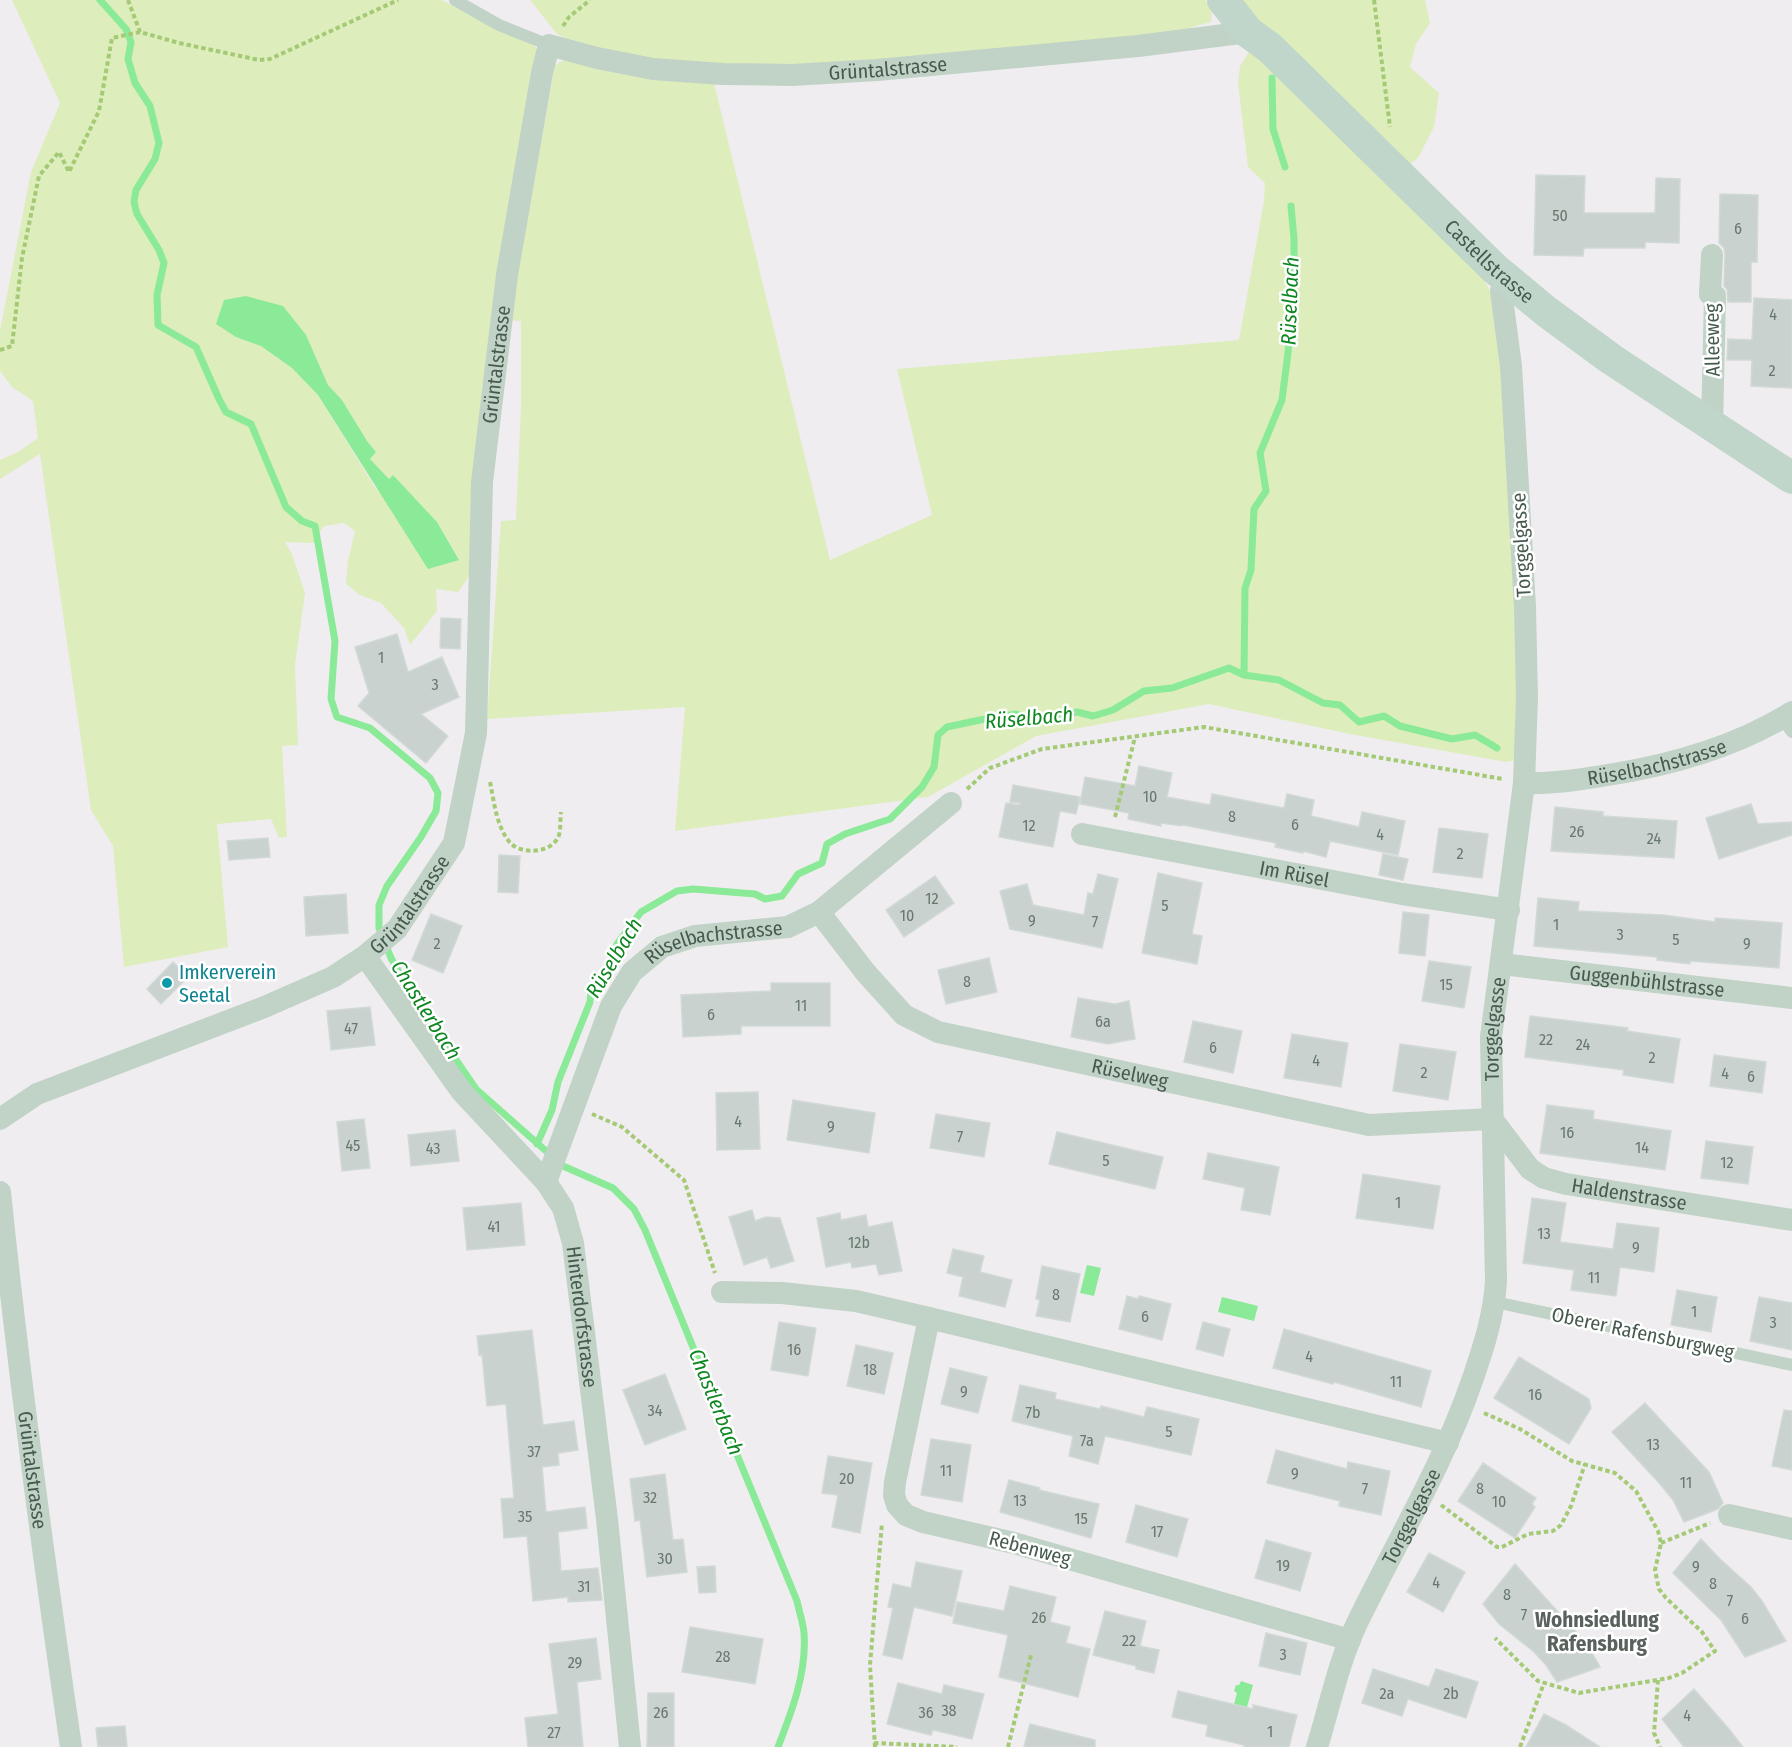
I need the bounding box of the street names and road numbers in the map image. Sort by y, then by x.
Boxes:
street label: Grüntalstrasse [828,52,948,85]
street label: Castellstrasse [1440,214,1539,308]
street label: Alleeweg [1699,303,1725,377]
street label: Grüntalstrasse [477,304,515,425]
street label: Torggelgasse [1506,492,1536,598]
street label: Rüselbachstrasse [1586,734,1730,790]
street label: Grüntalstrasse [364,851,455,959]
street label: Im Rüsel [1257,856,1331,892]
street label: Rüselbachstrasse [639,916,784,969]
street label: Guggenbühlstrasse [1568,960,1726,1002]
street label: Torggelgasse [1479,975,1511,1081]
street label: Rüselweg [1090,1054,1171,1093]
street label: Haldenstrasse [1570,1173,1688,1215]
street label: Hinterdorfstrasse [561,1245,603,1389]
street label: Oberer Rafensburgweg [1550,1302,1737,1364]
street label: Grüntalstrasse [13,1410,52,1531]
street label: Torggelgasse [1377,1465,1446,1569]
street label: Rebenweg [986,1526,1074,1571]

